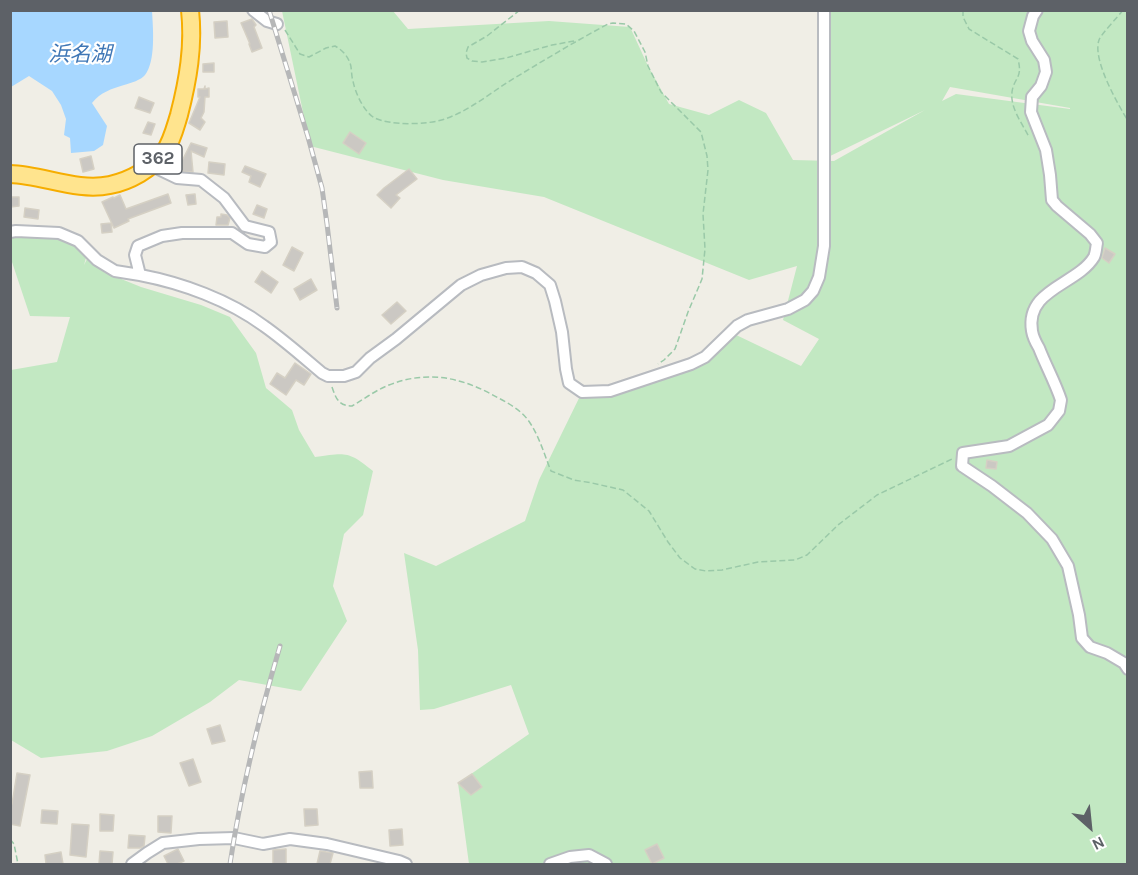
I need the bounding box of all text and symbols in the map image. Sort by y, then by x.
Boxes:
water label: 浜名湖 [49,42,111,68]
road number: 362 [134,144,182,174]
north arrow [1060,797,1120,857]
text: N [1089,832,1108,855]

